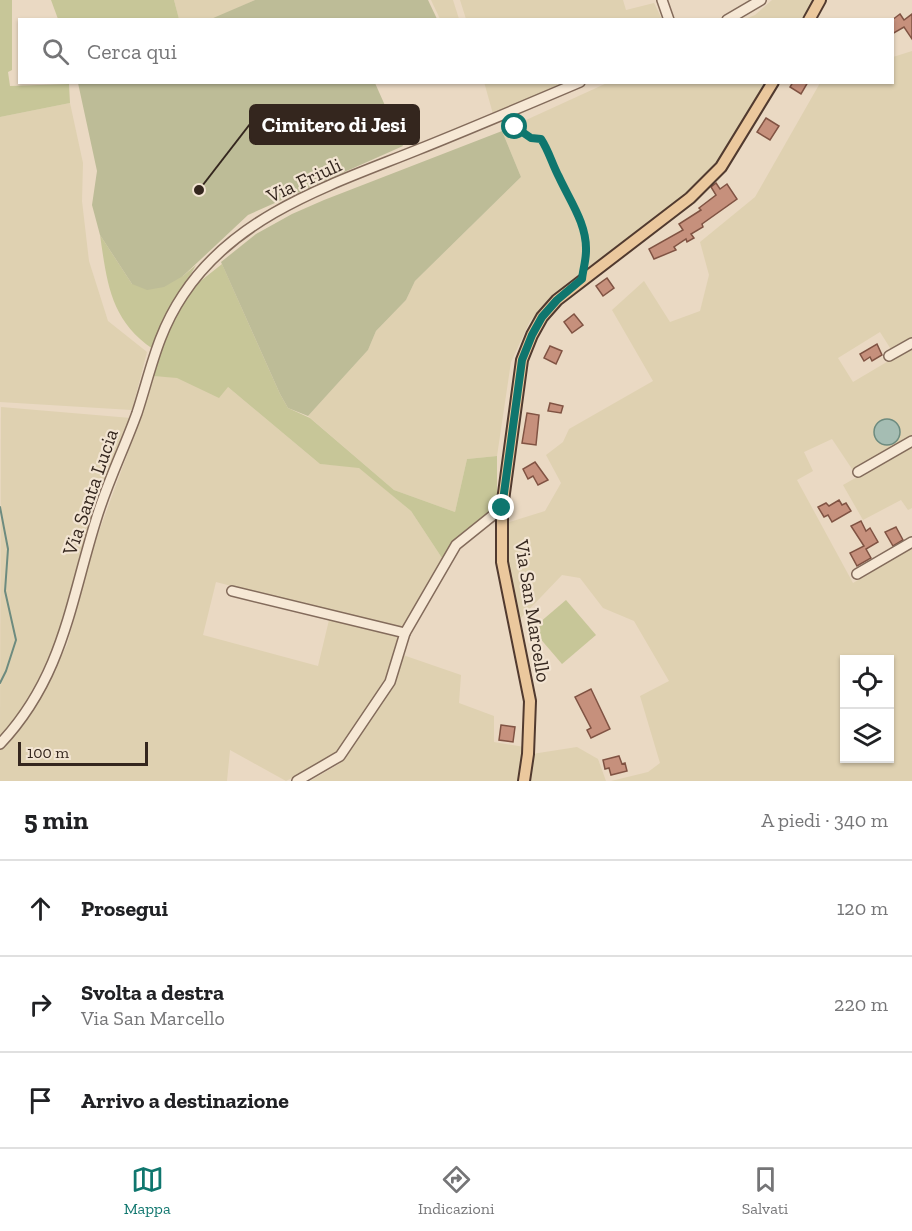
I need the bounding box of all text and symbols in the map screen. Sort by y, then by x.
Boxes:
search box [18,18,894,84]
icon: search [39,35,72,68]
text: Cerca qui [87,38,177,65]
callout: Cimitero di Jesi [250,105,419,144]
text: Cimitero di Jesi [262,112,406,137]
route start [501,113,527,139]
street label: Via Friuli [262,152,346,208]
street label: Via Santa Lucia [57,425,123,559]
route end [488,494,514,520]
street label: Via San Marcello [510,537,556,684]
map controls [840,655,894,763]
button: locate [840,655,894,709]
button: layers [840,709,894,763]
scale bar [18,739,148,766]
text: 100 m [27,743,69,762]
text: 5 min [24,804,88,836]
text: A piedi · 340 m [761,808,888,832]
icon: ahead [24,892,57,925]
text: Prosegui [81,895,168,922]
text: 120 m [837,896,888,920]
text: Svolta a destra [81,979,224,1006]
icon: right [24,988,57,1021]
text: 220 m [834,992,888,1016]
text: Via San Marcello [81,1006,225,1030]
icon: arrive [24,1084,57,1117]
text: Arrivo a destinazione [81,1087,289,1114]
tab: Mappa [124,1163,171,1218]
tab: Indicazioni [418,1163,494,1218]
tab: Salvati [742,1163,788,1218]

